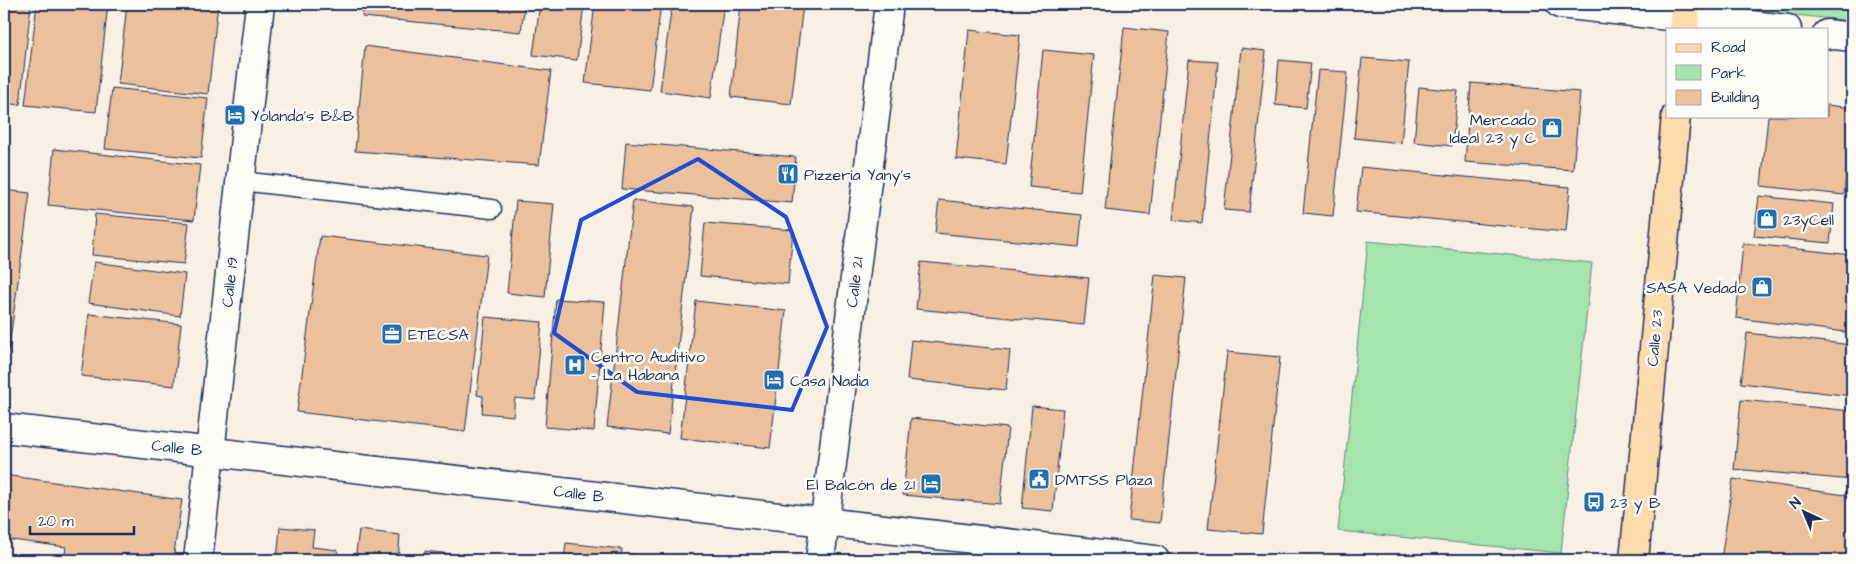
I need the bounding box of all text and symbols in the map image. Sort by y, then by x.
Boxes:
legend [1666,28,1828,118]
text: Road [1711,37,1746,58]
text: Park [1711,63,1746,84]
text: Building [1711,87,1759,109]
hotel icon: Yolanda's B&B [223,103,247,127]
place label: Yolanda's B&B [251,105,355,127]
place label: Mercado Ideal 23 y C [1449,109,1536,150]
shop icon: Mercado Ideal 23 y C [1540,116,1564,140]
restaurant icon: Pizzería Yany's [776,162,800,186]
place label: Pizzería Yany's [804,164,911,187]
shop icon: 23yCell [1755,207,1779,231]
place label: 23yCell [1783,209,1834,232]
street label: Calle 19 [216,256,244,308]
street label: Calle 21 [841,256,869,309]
shop icon: SASA Vedado [1750,275,1774,299]
place label: SASA Vedado [1646,277,1746,299]
street label: Calle 23 [1642,309,1668,367]
office icon: ETECSA [380,322,404,346]
place label: ETECSA [408,324,469,346]
place label: Centro Auditivo - La Habana [591,346,705,386]
hospital icon: Centro Auditivo - La Habana [563,353,587,377]
hotel icon: Casa Nadia [762,368,786,392]
place label: Casa Nadia [790,370,869,392]
street label: Calle B [150,434,204,462]
public building icon: DMTSS Plaza [1027,467,1051,491]
place label: DMTSS Plaza [1055,469,1152,491]
hotel icon: El Balcón de 21 [919,472,943,496]
place label: El Balcón de 21 [807,474,915,496]
street label: Calle B [552,480,606,508]
north arrow [1778,486,1828,536]
bus stop icon: 23 y B [1582,490,1606,514]
place label: 23 y B [1610,492,1661,515]
text: N [1786,493,1806,514]
scale bar [30,504,134,536]
text: 20 m [38,511,74,532]

